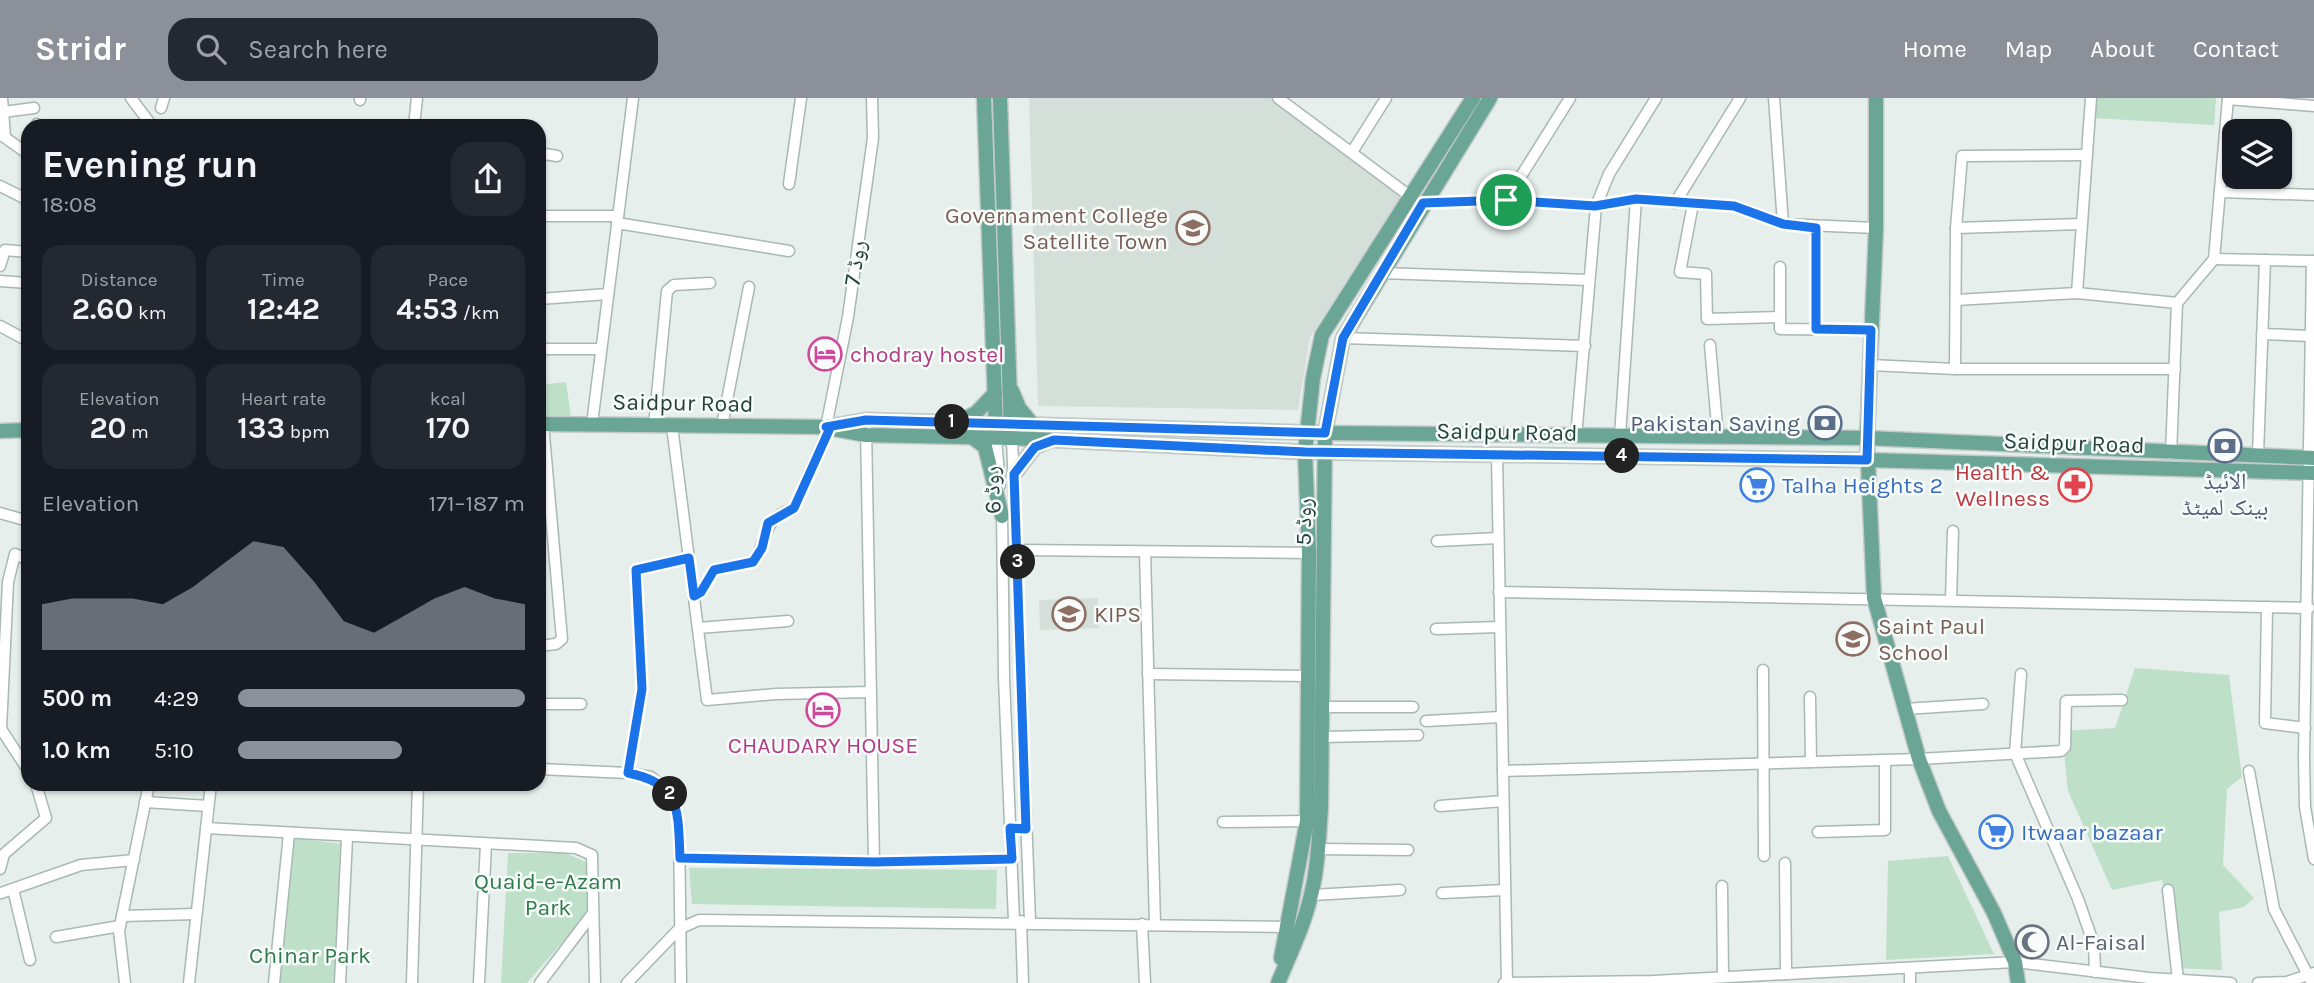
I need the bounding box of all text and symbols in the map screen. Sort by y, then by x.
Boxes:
search box [168,18,658,81]
text: Stridr [35,30,126,68]
icon: search [192,30,230,68]
text: Search here [248,34,388,65]
text: Home [1903,35,1967,63]
text: Map [2005,35,2052,63]
text: About [2090,35,2155,63]
text: Contact [2193,35,2279,63]
map controls [2222,119,2292,189]
button: layers [2222,119,2292,189]
text: Evening run [42,142,258,187]
button: share [451,142,525,216]
pin [1476,170,1536,230]
icon: arrive [1487,181,1525,219]
text: 18:08 [42,191,97,218]
place label: Governament College Satellite Town [945,202,1168,255]
school or university icon: Governament College Satellite Town [1174,209,1212,247]
street label: روڈ 7 [838,239,872,287]
text: Distance [81,269,158,291]
text: Time [262,269,305,291]
text: Pace [428,269,468,291]
text: 2.60 [72,291,134,327]
text: 12:42 [247,291,320,327]
text: 4:53 [396,291,458,327]
text: km [134,302,167,324]
text: /km [458,302,499,324]
hotel icon: chodray hostel [806,335,844,373]
place label: chodray hostel [850,341,1005,368]
text: Elevation [79,388,159,410]
text: Heart rate [241,388,326,410]
text: kcal [430,388,466,410]
street label: Saidpur Road [612,388,754,418]
pin: 1 [934,404,970,440]
bank icon: Pakistan Saving [1806,404,1844,442]
text: 20 [89,410,127,446]
text: 133 [237,410,285,446]
text: 170 [426,410,470,446]
text: 1 [948,410,955,432]
place label: Pakistan Saving [1630,410,1800,437]
street label: Saidpur Road [1436,417,1578,447]
text: m [127,421,149,443]
text: bpm [285,421,330,443]
street label: Saidpur Road [2003,427,2145,459]
bank icon: الائیڈ بینک لمیٹڈ [2206,427,2244,465]
pin: 4 [1604,438,1640,474]
text: 4 [1616,444,1627,466]
place label: Health & Wellness [1955,459,2050,512]
street label: روڈ 6 [977,465,1007,515]
supermarket icon: Talha Heights 2 [1738,466,1776,504]
pharmacy icon: Health & Wellness [2056,466,2094,504]
place label: الائیڈ بینک لمیٹڈ [2182,468,2268,521]
place label: Talha Heights 2 [1782,472,1943,499]
text: Elevation [42,490,139,517]
text: 171–187 m [429,490,525,517]
street label: روڈ 5 [1290,498,1317,546]
pin: 3 [1000,545,1036,580]
text: 3 [1012,550,1023,572]
school or university icon: KIPS [1050,595,1088,633]
place label: KIPS [1094,601,1141,628]
place label: Saint Paul School [1878,613,1985,666]
school or university icon: Saint Paul School [1834,620,1872,658]
text: 500 m [42,685,112,712]
text: 4:29 [154,685,199,712]
hotel icon: CHAUDARY HOUSE [804,691,842,729]
place label: CHAUDARY HOUSE [728,732,918,759]
text: 1.0 km [42,737,111,764]
text: 5:10 [154,737,194,764]
pin: 2 [652,776,688,812]
text: 2 [664,782,675,804]
supermarket icon: Itwaar bazaar [1977,813,2015,851]
place label: Itwaar bazaar [2021,819,2163,846]
park label: Quaid-e-Azam Park [474,868,622,921]
mosque icon: Al-Faisal [2013,923,2051,961]
place label: Al-Faisal [2056,929,2146,956]
park label: Chinar Park [249,942,371,969]

